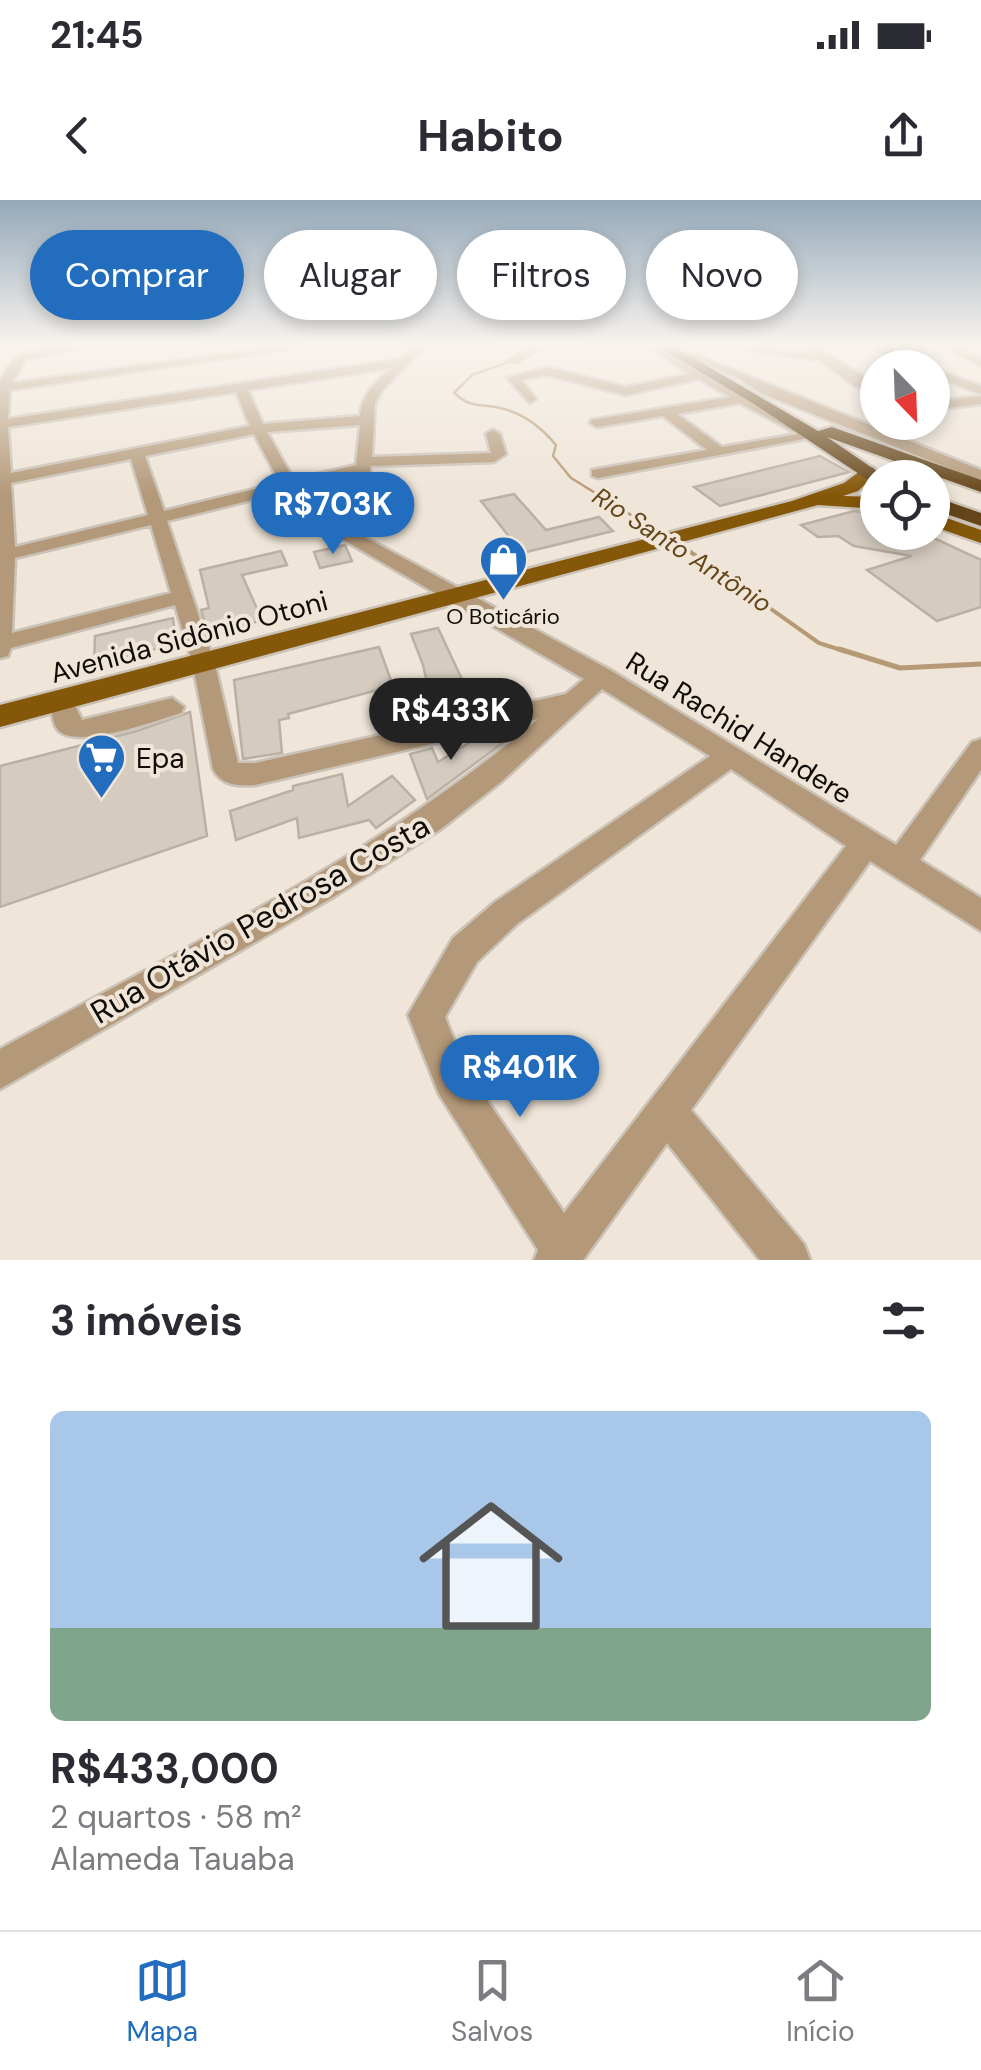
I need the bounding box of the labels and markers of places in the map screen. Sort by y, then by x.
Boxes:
pin: R$703K [252,472,414,557]
shop icon: O Boticário [477,534,529,602]
place label: O Boticário [446,602,560,631]
pin: R$433K [370,678,532,763]
supermarket icon: Epa [75,732,127,800]
place label: Epa [136,740,185,777]
pin: R$401K [439,1035,601,1120]

